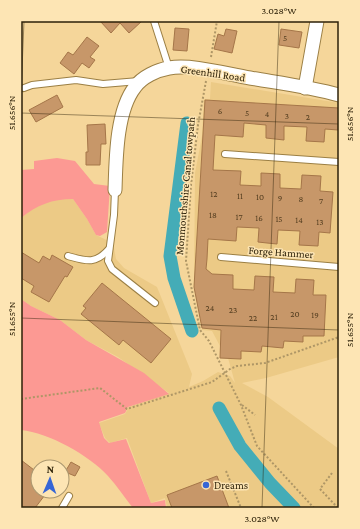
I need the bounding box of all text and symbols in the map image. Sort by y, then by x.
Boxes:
text: 3.028°W [261,5,297,16]
house number: 5 [283,33,287,43]
street label: Greenhill Road [180,63,246,84]
text: 51.656°N [6,95,17,130]
house number: 6 [218,106,223,116]
text: 51.656°N [344,106,355,141]
house number: 5 [245,108,249,118]
house number: 4 [265,109,270,119]
house number: 3 [285,111,289,121]
house number: 2 [306,112,310,122]
street label: Monmouthshire Canal towpath [173,116,198,256]
house number: 12 [210,189,218,199]
house number: 11 [237,191,243,201]
house number: 10 [256,192,264,202]
house number: 9 [278,193,283,203]
house number: 8 [299,194,304,204]
house number: 7 [319,196,323,206]
house number: 18 [209,210,217,220]
house number: 17 [235,212,243,222]
house number: 16 [255,213,263,223]
house number: 15 [275,214,283,224]
house number: 14 [295,215,303,225]
house number: 13 [316,217,324,227]
street label: Forge Hammer [248,244,314,261]
text: 51.655°N [6,301,17,336]
house number: 24 [206,303,215,313]
house number: 23 [229,305,237,315]
house number: 20 [290,309,300,319]
house number: 19 [311,310,319,320]
house number: 21 [270,312,278,322]
text: 51.655°N [344,312,355,347]
house number: 22 [249,313,257,323]
north arrow [30,459,70,499]
text: N [46,463,55,475]
place label: Dreams [214,479,248,491]
marker: Dreams [201,480,211,490]
text: 3.028°W [244,513,280,524]

